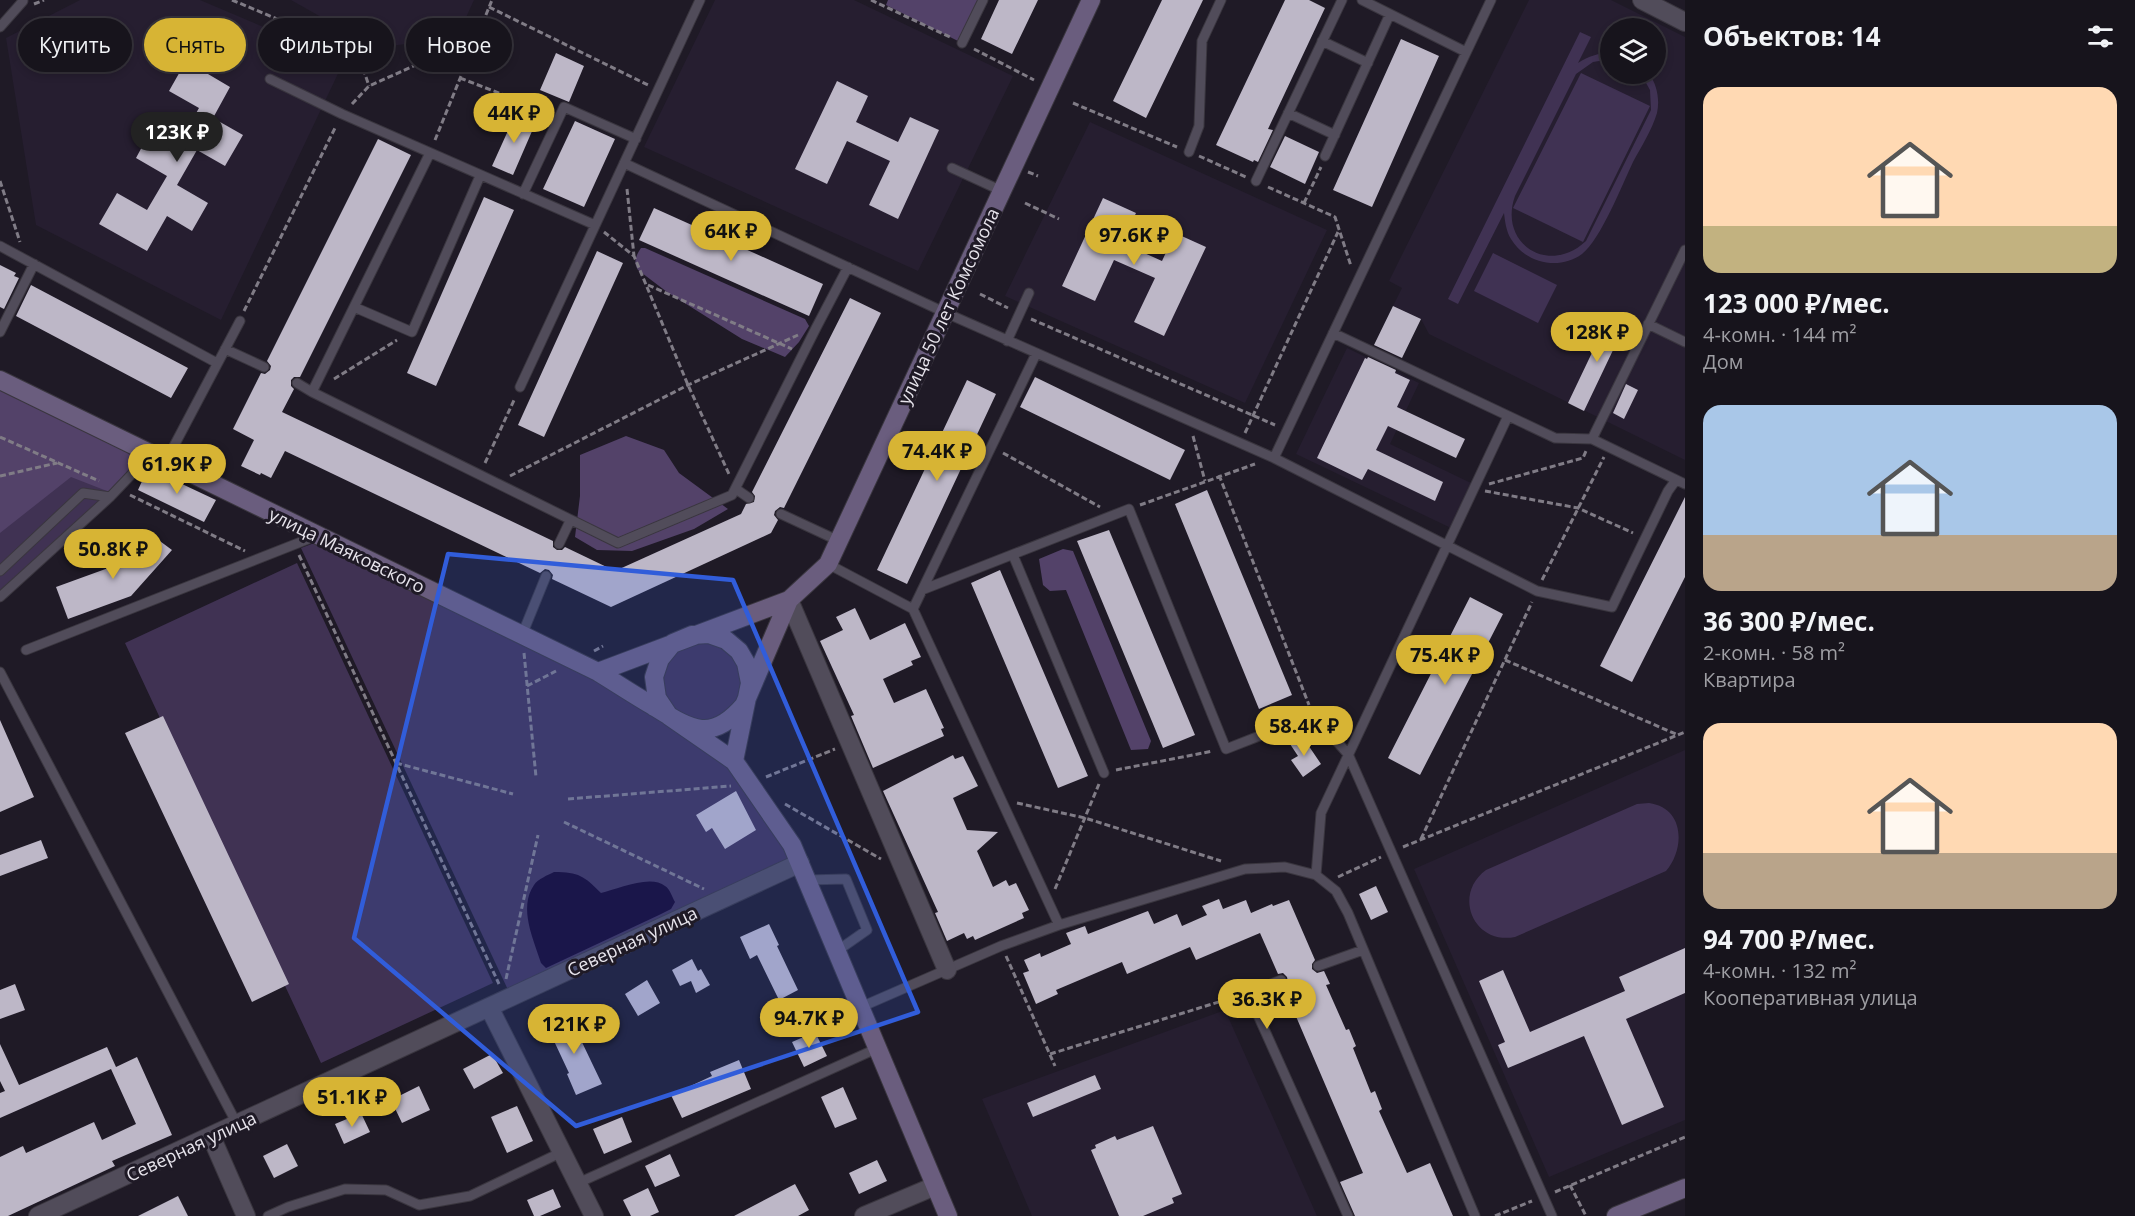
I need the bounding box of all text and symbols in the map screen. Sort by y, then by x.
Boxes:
chip: Купить [18,18,132,72]
chip: Снять [144,18,246,72]
chip: Фильтры [258,18,394,72]
chip: Новое [406,18,512,72]
map controls [1600,18,1666,84]
button: layers [1600,18,1666,84]
text: Объектов: 14 [1703,18,1881,54]
icon: filters [2084,20,2117,53]
pin: 44K ₽ [472,93,556,144]
text: 44K ₽ [488,99,541,126]
pin: 123K ₽ [128,112,226,163]
text: 123K ₽ [145,118,209,145]
icon: home [1856,126,1964,234]
street label: улица 50 лет Комсомола [892,204,1004,408]
pin: 64K ₽ [689,211,773,262]
pin: 97.6K ₽ [1079,215,1189,266]
text: 64K ₽ [705,217,758,244]
text: 97.6K ₽ [1099,221,1169,248]
text: 123 000 ₽/мес. [1703,285,1890,321]
pin: 128K ₽ [1548,312,1646,363]
text: 128K ₽ [1565,318,1629,345]
text: 4-комн. · 144 m² [1703,321,1856,348]
text: Дом [1703,348,1743,375]
pin: 74.4K ₽ [882,431,992,482]
text: 74.4K ₽ [902,437,972,464]
pin: 61.9K ₽ [122,444,232,495]
icon: home [1856,444,1964,552]
text: 61.9K ₽ [142,450,212,477]
street label: улица Маяковского [265,502,429,598]
pin: 50.8K ₽ [58,529,168,580]
text: 50.8K ₽ [78,535,148,562]
text: 36 300 ₽/мес. [1703,603,1875,639]
pin: 75.4K ₽ [1390,635,1500,686]
text: 2-комн. · 58 m² [1703,639,1845,666]
text: 75.4K ₽ [1410,641,1480,668]
text: Квартира [1703,666,1796,693]
pin: 58.4K ₽ [1249,706,1359,757]
text: 58.4K ₽ [1269,712,1339,739]
icon: home [1856,762,1964,870]
street label: Северная улица [563,900,701,982]
text: 94 700 ₽/мес. [1703,921,1875,957]
text: 4-комн. · 132 m² [1703,957,1856,984]
pin: 36.3K ₽ [1212,979,1322,1030]
text: Кооперативная улица [1703,984,1918,1011]
text: 36.3K ₽ [1232,985,1302,1012]
pin: 94.7K ₽ [754,998,864,1049]
pin: 121K ₽ [525,1004,623,1055]
text: 94.7K ₽ [774,1004,844,1031]
text: 121K ₽ [542,1010,606,1037]
pin: 51.1K ₽ [297,1077,407,1128]
text: 51.1K ₽ [317,1083,387,1110]
street label: Северная улица [122,1105,260,1187]

